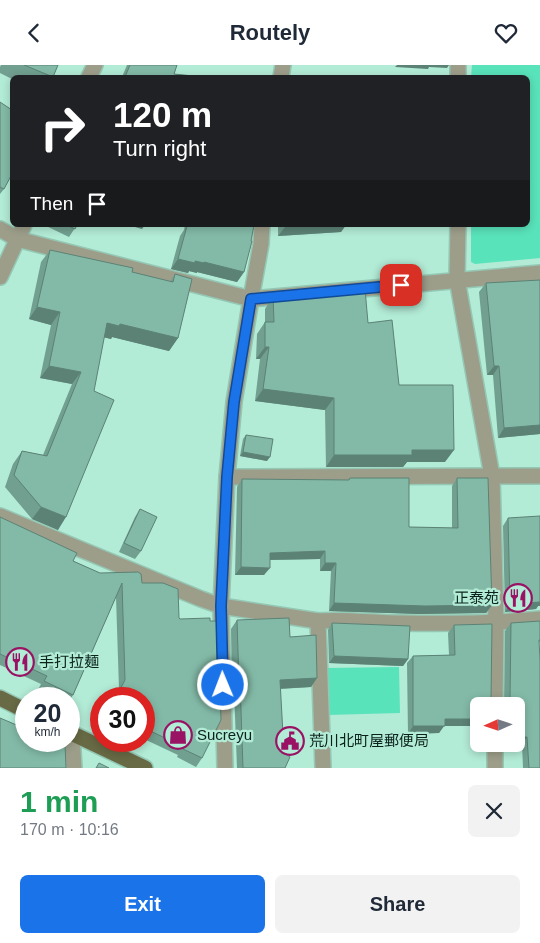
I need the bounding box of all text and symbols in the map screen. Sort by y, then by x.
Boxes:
icon: back [20,19,48,47]
icon: heart [492,19,520,47]
text: Routely [230,20,310,45]
icon: right [30,95,95,160]
text: 120 m [113,95,212,134]
text: Turn right [113,136,206,161]
icon: arrive [83,190,111,218]
text: Then [30,193,73,214]
pin [380,264,422,306]
icon: arrive [387,271,415,299]
restaurant icon: 正泰苑 [503,583,533,613]
place label: 正泰苑 [454,589,499,606]
restaurant icon: 手打拉麺 [5,647,35,677]
place label: 手打拉麺 [39,653,99,670]
position arrow [196,658,248,710]
speed limit sign: 30 [90,687,155,752]
north arrow [470,697,525,753]
map controls [470,697,525,752]
text: 20 [34,699,61,727]
shop icon: Sucreyu [163,720,193,750]
text: km/h [34,725,61,739]
place label: Sucreyu [197,726,252,743]
public building icon: 荒川北町屋郵便局 [275,726,305,756]
place label: 荒川北町屋郵便局 [309,732,429,749]
text: 1 min [20,785,98,818]
button: close [468,785,520,837]
text: 170 m · 10:16 [20,821,119,838]
button: Exit [20,875,265,933]
button: Share [275,875,520,933]

